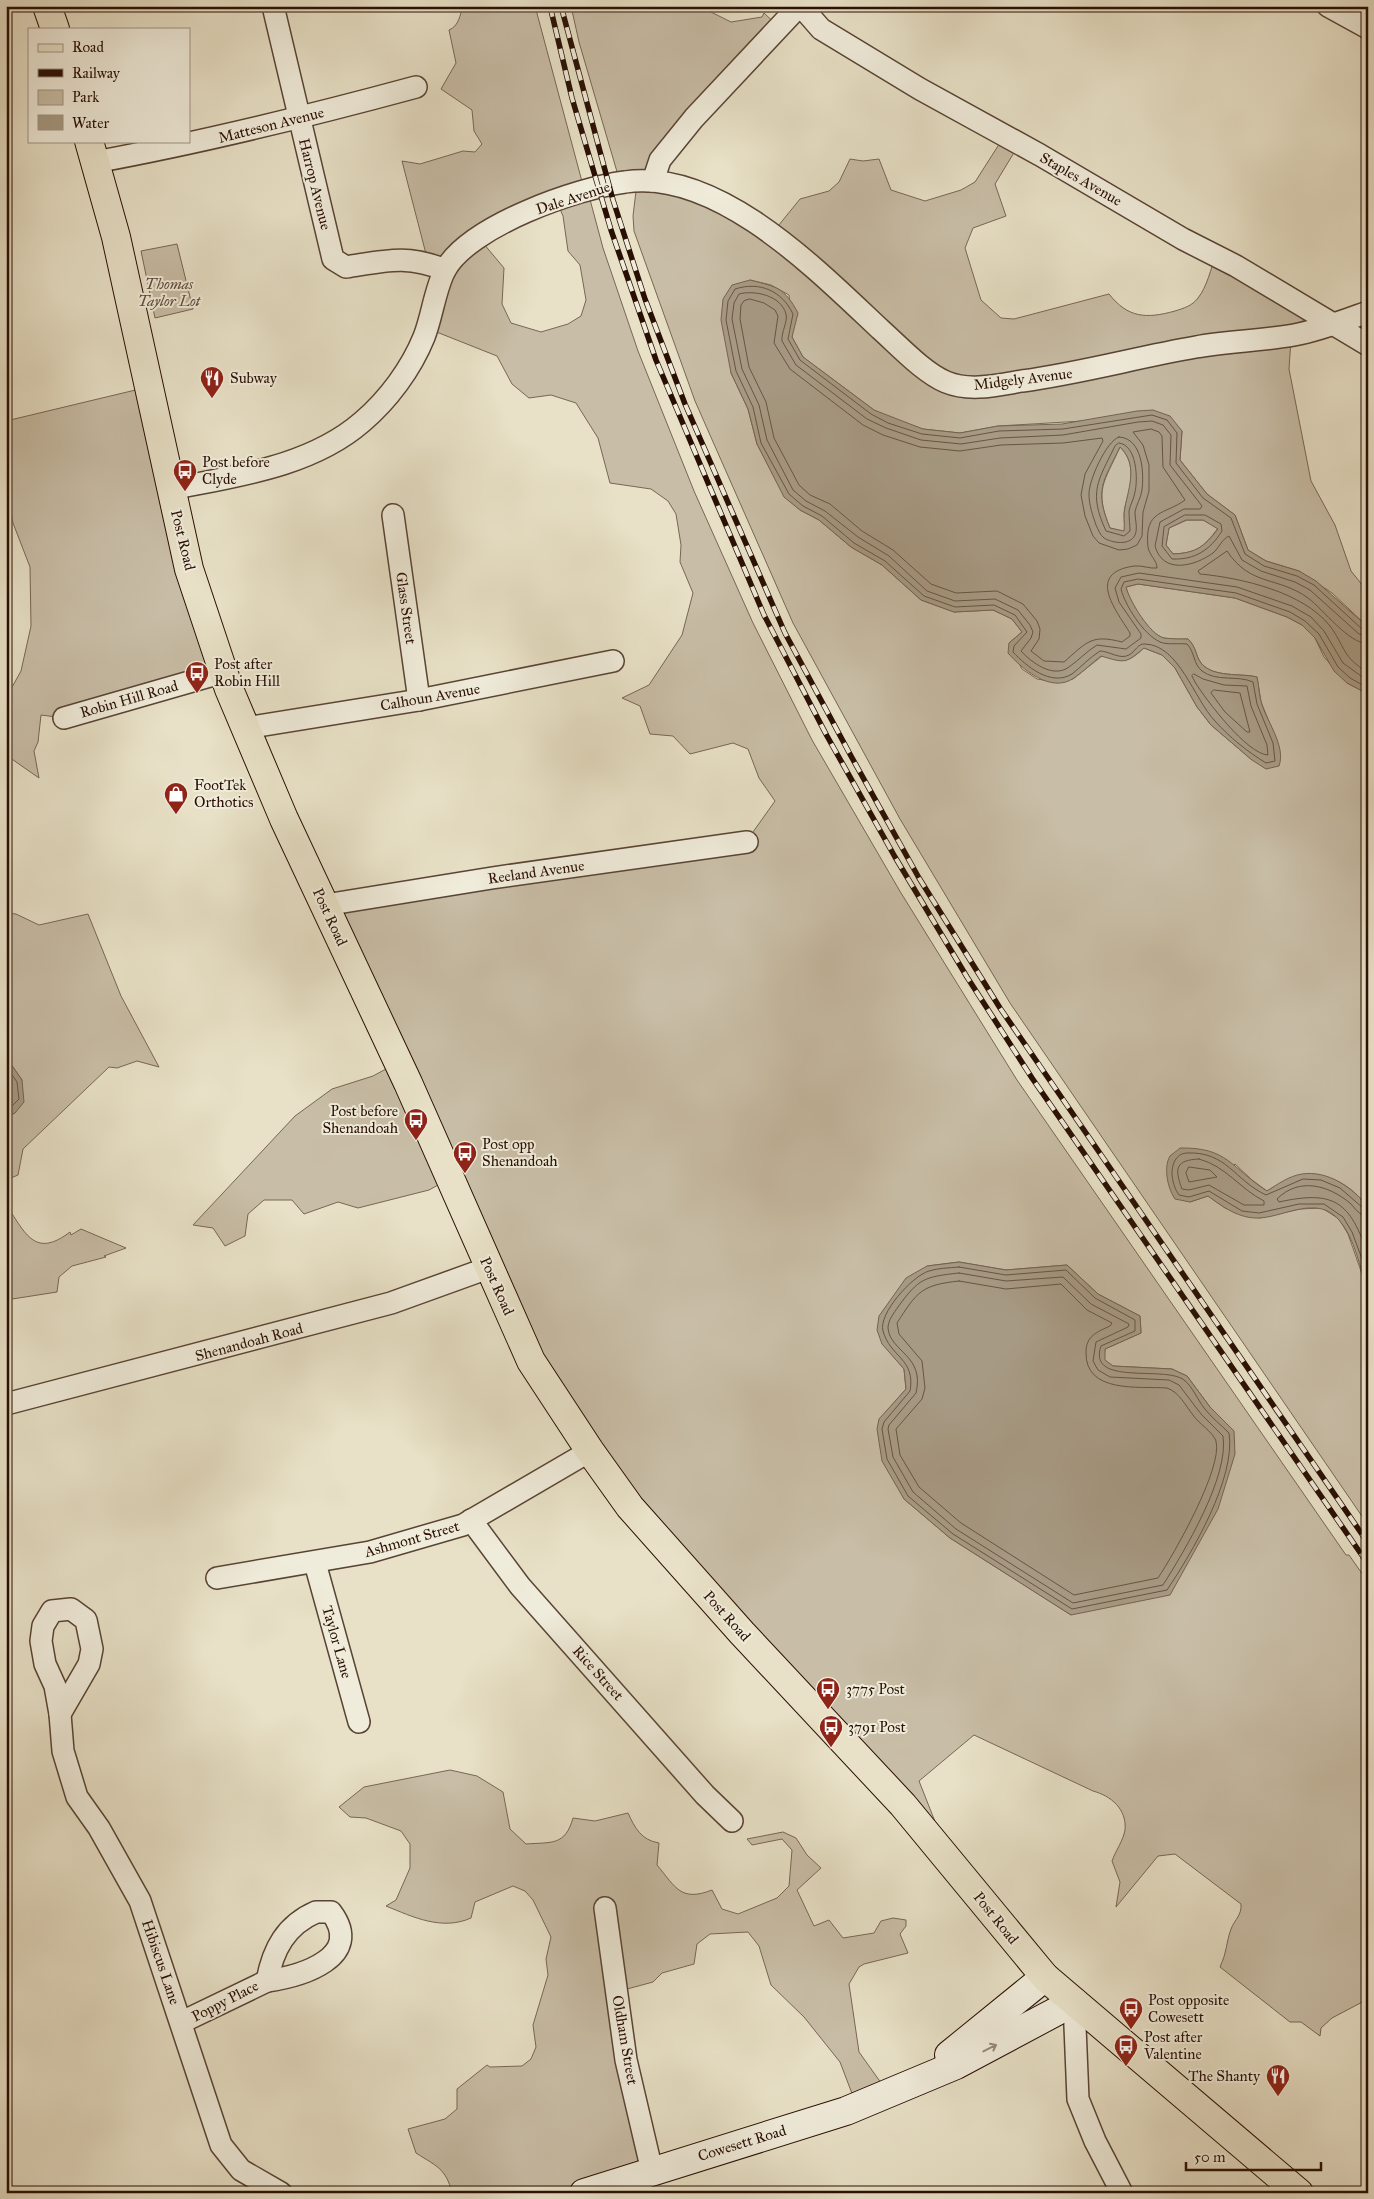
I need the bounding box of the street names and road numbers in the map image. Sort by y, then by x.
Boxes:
street label: Matteson Avenue [216,103,326,147]
street label: Harrop Avenue [295,136,335,232]
street label: Staples Avenue [1037,148,1125,210]
street label: Dale Avenue [534,178,612,218]
street label: Midgely Avenue [973,364,1073,394]
street label: Post Road [167,508,199,573]
street label: Glass Street [392,571,420,646]
street label: Robin Hill Road [78,676,181,722]
street label: Calhoun Avenue [379,679,481,715]
street label: Reeland Avenue [487,856,585,888]
street label: Post Road [309,885,351,949]
street label: Post Road [476,1254,518,1318]
street label: Shenandoah Road [193,1319,305,1365]
street label: Ashmont Street [361,1517,462,1561]
street label: Post Road [700,1587,755,1645]
street label: Taylor Lane [318,1604,356,1680]
street label: Rice Street [569,1642,628,1705]
street label: Post Road [970,1888,1023,1948]
street label: Hibiscus Lane [138,1917,184,2007]
street label: Poppy Place [189,1976,261,2026]
street label: Oldham Street [608,1994,642,2087]
street label: Cowesett Road [696,2121,789,2165]

